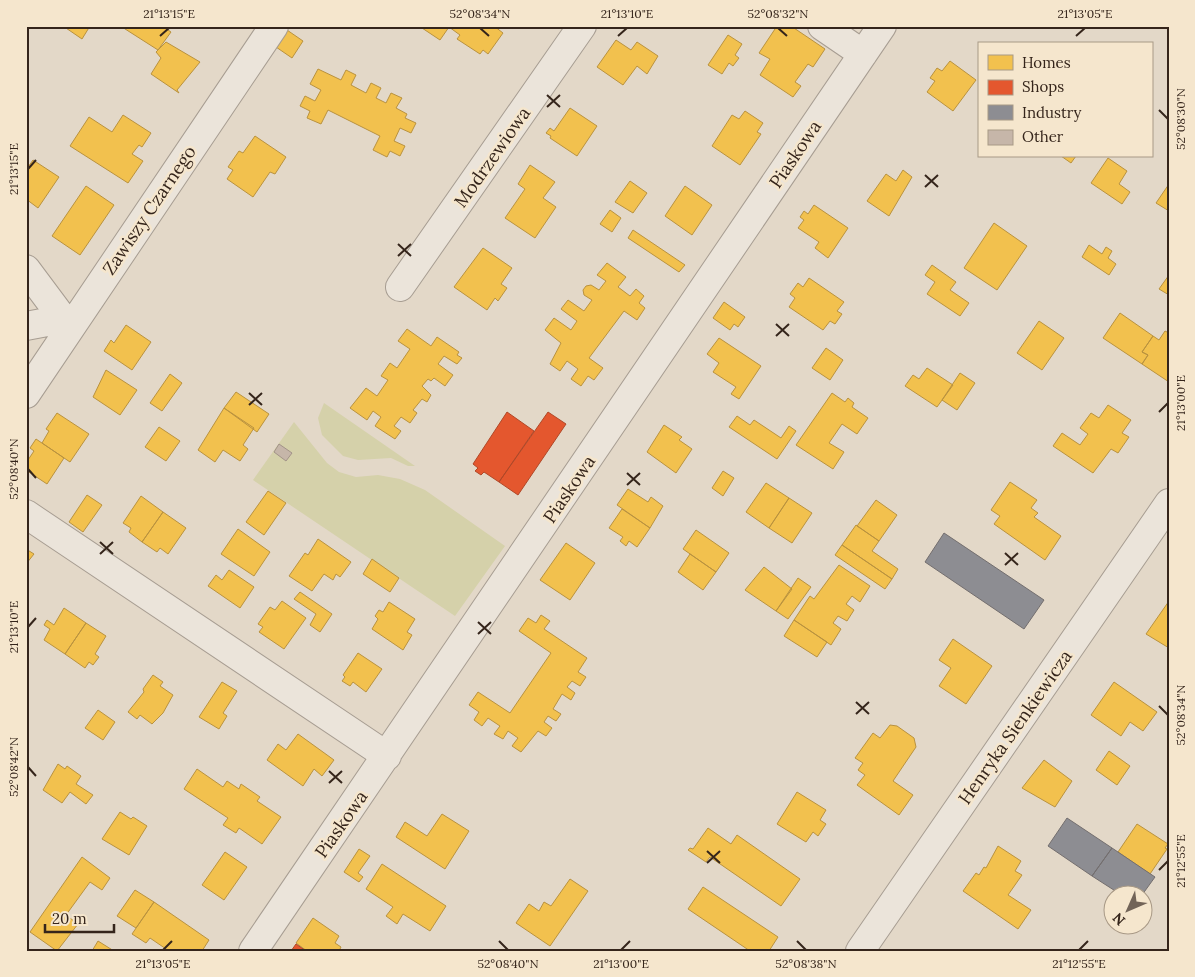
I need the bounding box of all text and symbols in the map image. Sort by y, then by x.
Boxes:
text: 21°13'15"E [143,6,195,21]
text: 52°08'34"N [450,6,510,21]
text: 21°13'10"E [601,6,653,21]
text: 52°08'32"N [748,6,808,21]
text: 21°13'05"E [1058,6,1112,21]
legend [978,42,1152,158]
text: Homes [1022,53,1071,72]
text: Shops [1022,77,1064,96]
text: 52°08'30"N [1173,88,1188,150]
street label: Modrzewiowa [449,102,535,212]
text: Industry [1022,103,1081,122]
street label: Piaskowa [764,116,826,192]
text: Other [1022,127,1064,146]
street label: Zawiszy Czarnego [97,141,201,279]
text: 21°13'15"E [6,143,21,195]
text: 21°13'00"E [1173,375,1188,431]
text: 52°08'40"N [6,438,21,500]
street label: Piaskowa [538,451,600,527]
text: 21°13'10"E [6,601,21,653]
street label: Henryka Sienkiewicza [953,645,1077,809]
text: 52°08'34"N [1173,685,1188,745]
text: 52°08'42"N [6,737,21,797]
street label: Piaskowa [309,786,373,862]
text: 21°12'55"E [1173,834,1188,888]
north arrow [1102,884,1152,934]
scale bar [45,902,114,934]
text: 20 m [52,909,87,928]
text: N [1108,909,1129,929]
text: 21°13'05"E [136,956,190,971]
text: 52°08'40"N [477,956,539,971]
text: 21°13'00"E [593,956,649,971]
text: 52°08'38"N [775,956,837,971]
text: 21°12'55"E [1052,956,1106,971]

